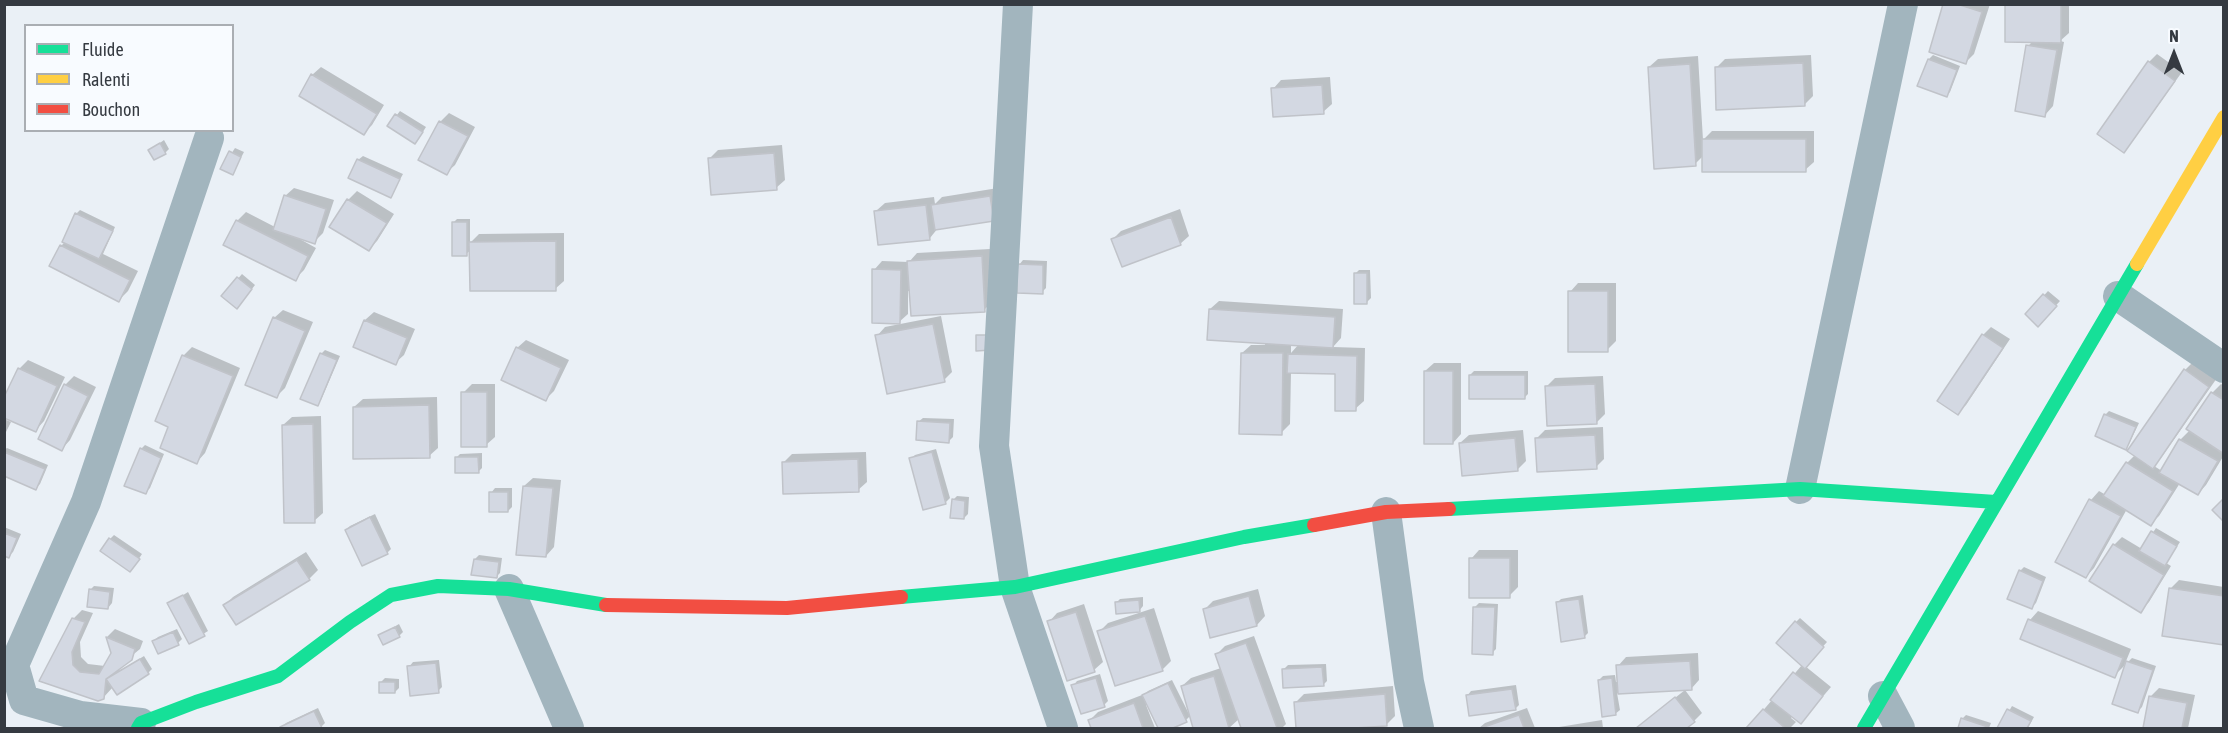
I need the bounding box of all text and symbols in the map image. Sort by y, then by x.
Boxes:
legend [24,24,234,132]
north arrow [2144,24,2204,84]
text: N [2169,27,2179,45]
text: Fluide [82,39,124,60]
text: Ralenti [82,69,130,90]
text: Bouchon [82,99,140,120]

